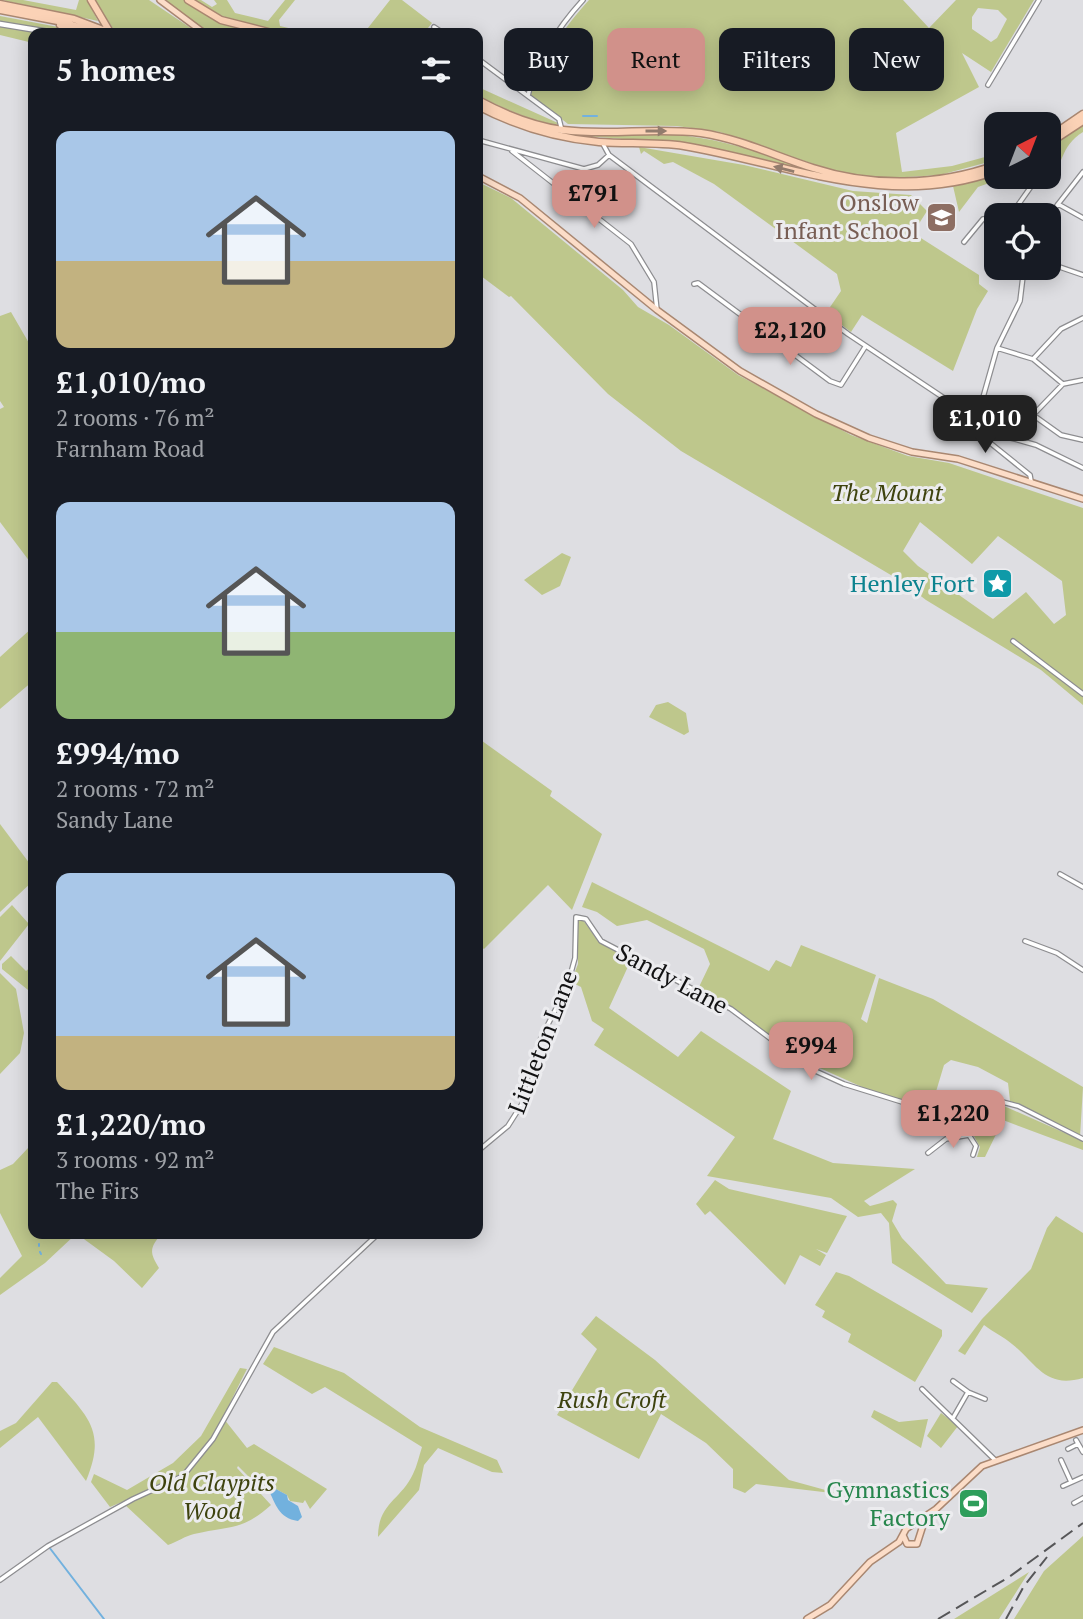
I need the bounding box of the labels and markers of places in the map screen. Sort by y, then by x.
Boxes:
pin: £791 [553,170,635,230]
place label: Onslow Infant School [775,186,920,246]
school or university icon: Onslow Infant School [925,200,959,234]
pin: £2,120 [733,308,847,367]
pin: £1,010 [928,396,1042,455]
place label: Henley Fort [850,567,975,599]
place icon: Henley Fort [981,567,1015,601]
pin: £994 [770,1023,852,1082]
pin: £1,220 [896,1090,1010,1150]
place label: Gymnastics Factory [826,1473,951,1533]
sports icon: Gymnastics Factory [956,1487,990,1521]

